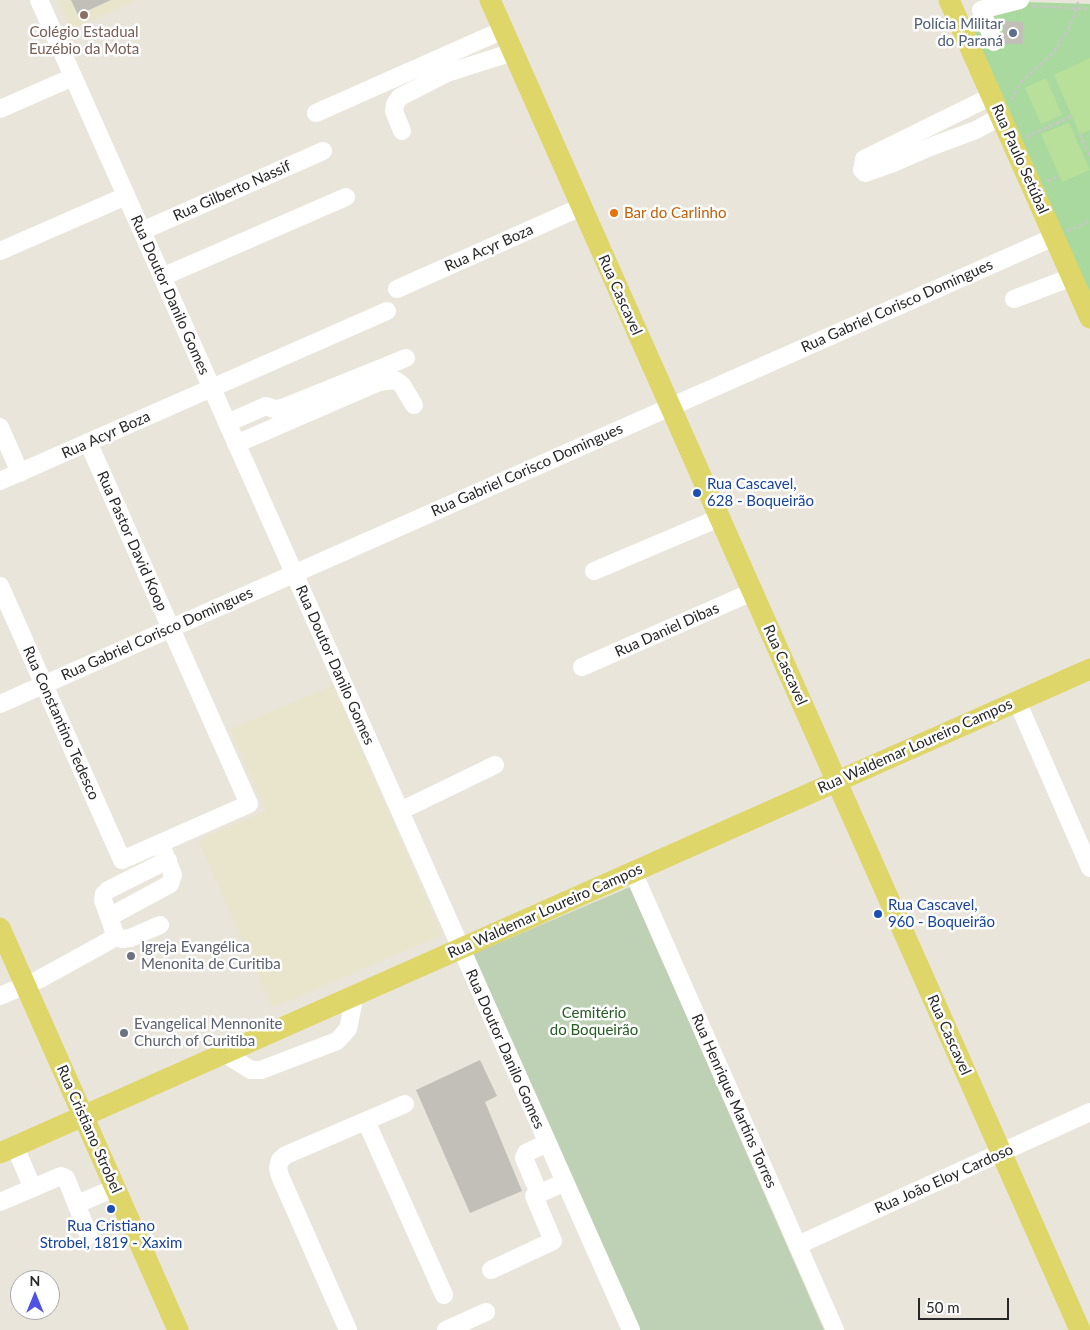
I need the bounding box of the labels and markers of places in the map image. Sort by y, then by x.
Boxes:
marker: Colégio Estadual Euzébio da Mota [78,9,90,21]
place label: Polícia Militar do Paraná [914,15,1003,50]
place label: Colégio Estadual Euzébio da Mota [29,23,139,58]
marker: Polícia Militar do Paraná [1007,27,1019,39]
place label: Bar do Carlinho [624,204,726,222]
marker: Bar do Carlinho [608,207,620,219]
place label: Rua Cascavel, 628 - Boqueirão [707,475,814,510]
marker: Rua Cascavel, 628 - Boqueirão [691,487,703,499]
place label: Rua Cascavel, 960 - Boqueirão [888,896,995,931]
marker: Rua Cascavel, 960 - Boqueirão [872,908,884,920]
place label: Igreja Evangélica Menonita de Curitiba [141,938,281,973]
marker: Igreja Evangélica Menonita de Curitiba [125,950,137,962]
place label: Evangelical Mennonite Church of Curitiba [134,1015,283,1050]
marker: Evangelical Mennonite Church of Curitiba [118,1027,130,1039]
marker: Rua Cristiano Strobel, 1819 - Xaxim [105,1203,117,1215]
place label: Rua Cristiano Strobel, 1819 - Xaxim [40,1217,182,1252]

